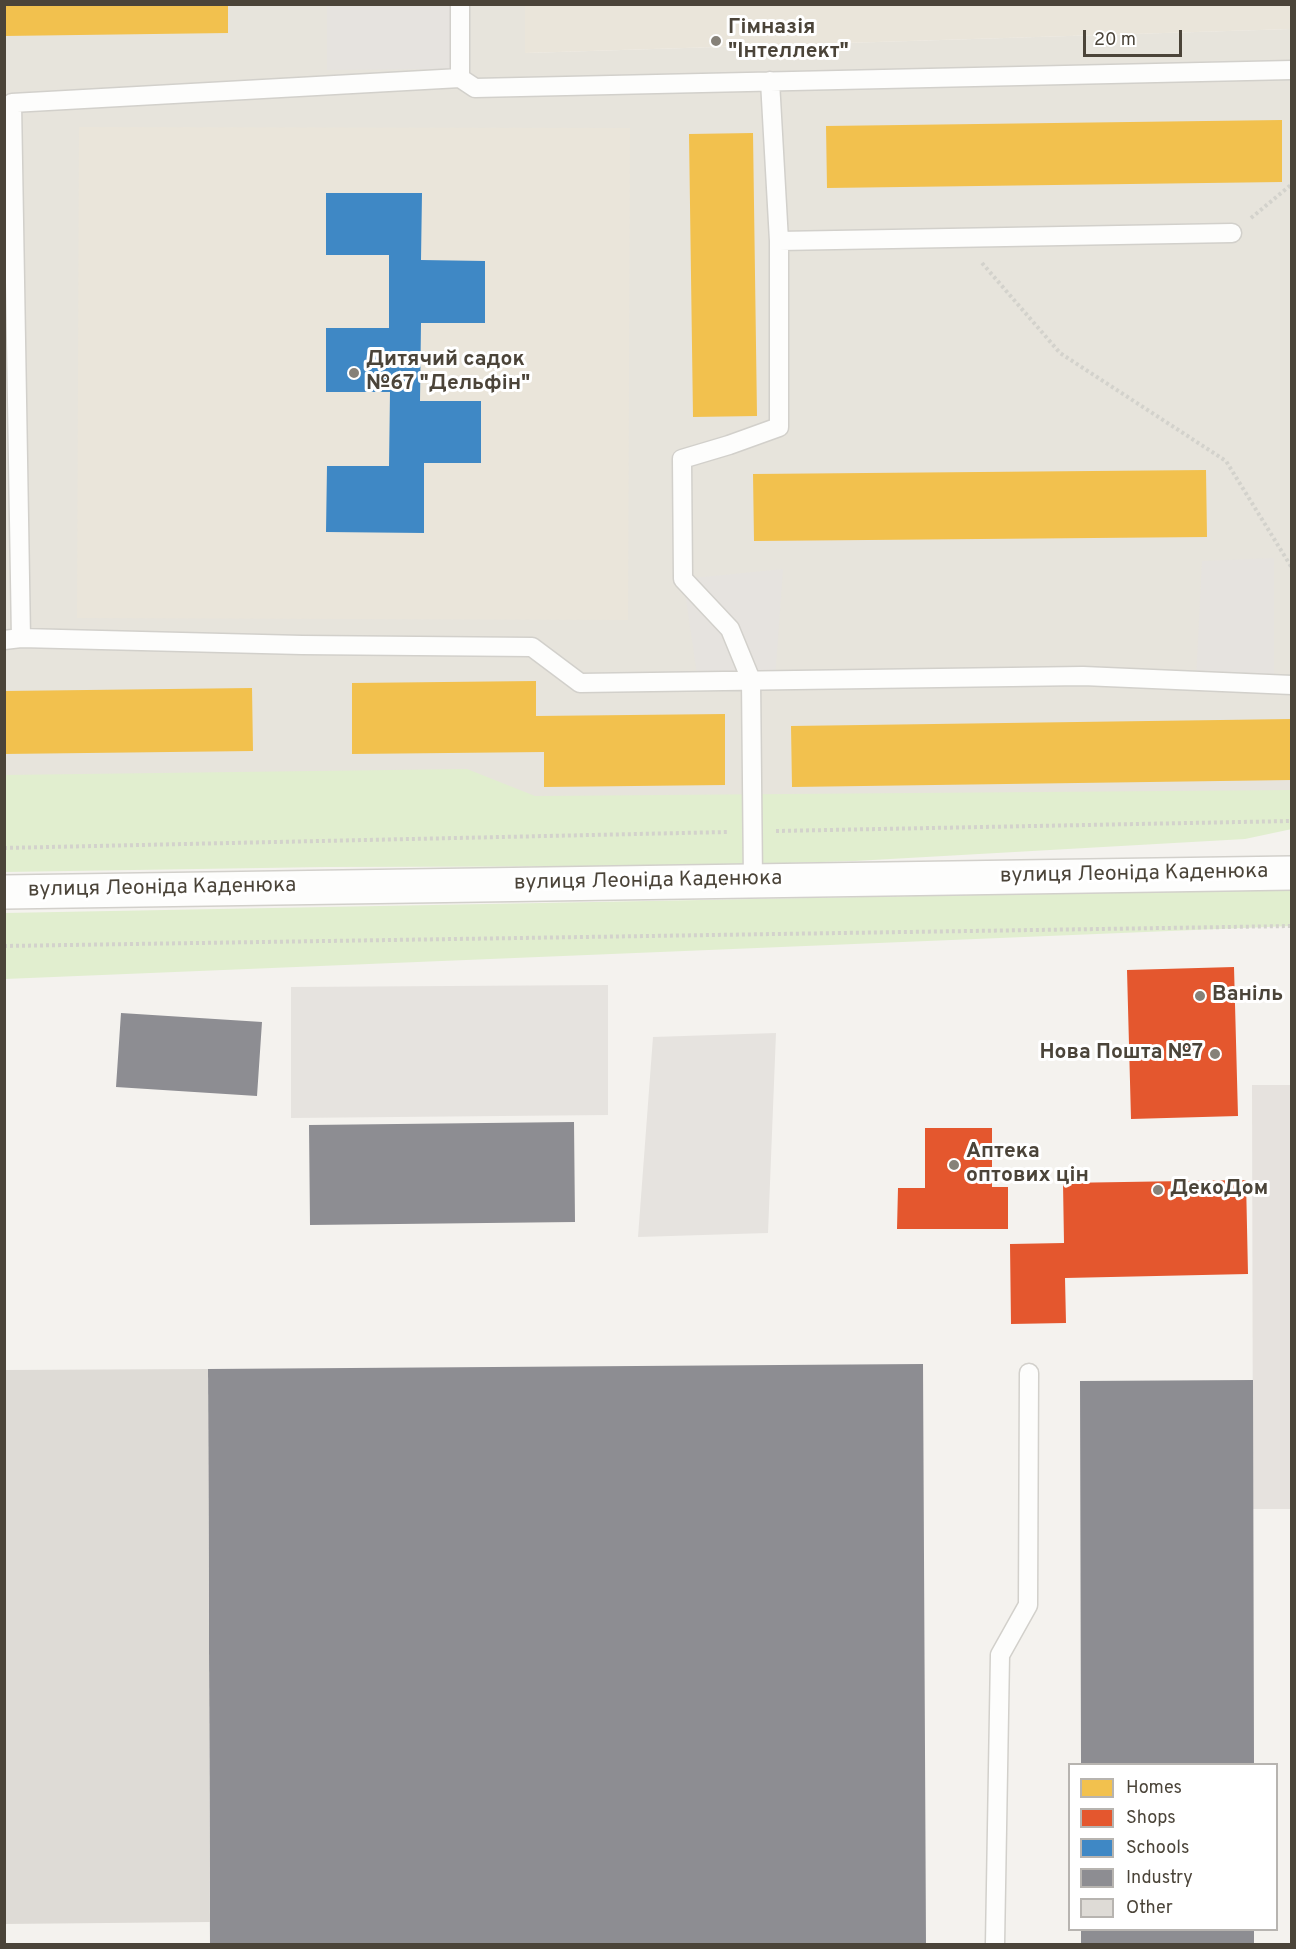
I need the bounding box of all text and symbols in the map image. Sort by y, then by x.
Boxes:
place label: Гімназія "Інтеллект" [728,16,849,66]
scale bar [1086,18,1185,56]
text: 20 m [1094,29,1136,52]
marker: Гімназія "Інтеллект" [709,34,723,48]
place label: Дитячий садок №67 "Дельфін" [366,348,530,398]
marker: Дитячий садок №67 "Дельфін" [347,366,361,380]
street label: вулиця Леоніда Каденюка [1000,860,1268,890]
street label: вулиця Леоніда Каденюка [514,867,782,897]
street label: вулиця Леоніда Каденюка [28,874,296,904]
place label: Ваніль [1212,983,1283,1009]
marker: Ваніль [1193,989,1207,1003]
place label: Нова Пошта №7 [1039,1041,1203,1067]
marker: Нова Пошта №7 [1208,1047,1222,1061]
place label: Аптека оптових цін [966,1140,1089,1190]
marker: Аптека оптових цін [947,1158,961,1172]
place label: ДекоДом [1170,1177,1268,1203]
marker: ДекоДом [1151,1183,1165,1197]
legend [1068,1763,1278,1931]
text: Homes [1126,1777,1182,1800]
text: Shops [1126,1807,1176,1830]
text: Schools [1126,1837,1189,1860]
text: Industry [1126,1867,1193,1890]
text: Other [1126,1897,1173,1920]

